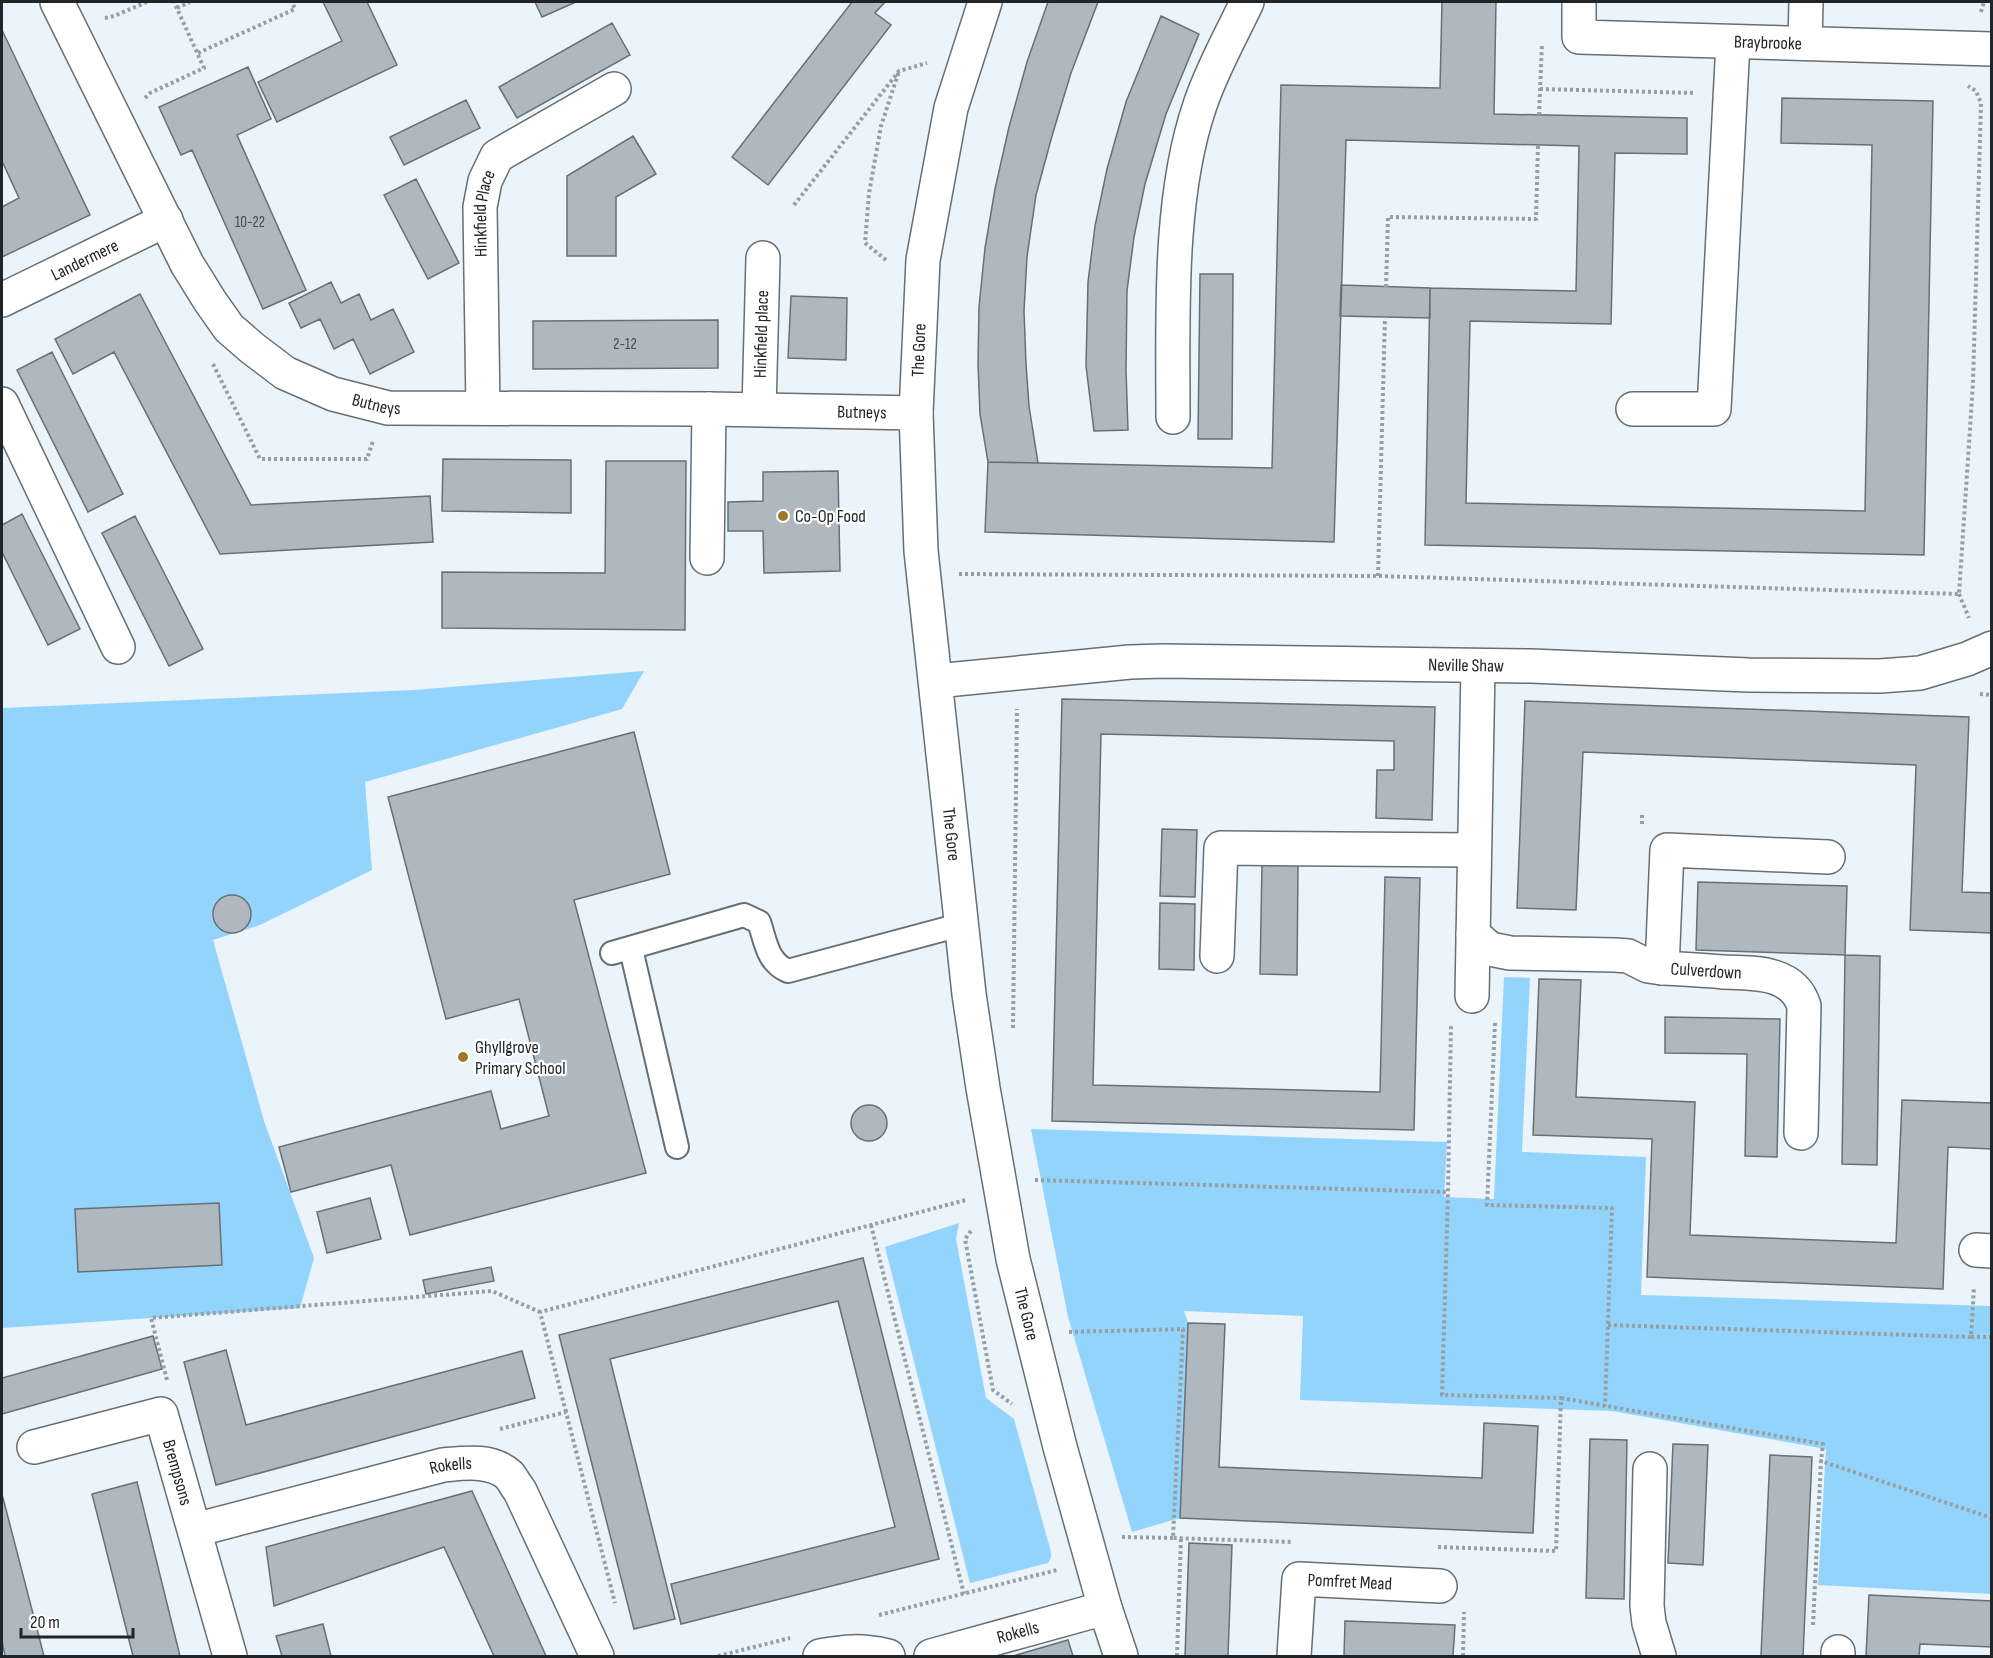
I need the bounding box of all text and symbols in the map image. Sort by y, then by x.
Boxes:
street label: Braybrooke [1734,31,1802,54]
street label: Hinkfield Place [469,166,500,257]
house number: 10-22 [235,213,265,232]
street label: Landermere [48,234,122,285]
street label: Hinkfield place [749,290,773,378]
street label: The Gore [908,323,930,377]
house number: 2-12 [613,335,637,354]
street label: Butneys [350,389,401,419]
street label: Butneys [837,401,887,423]
place label: Co-Op Food [795,506,866,527]
marker: Co-Op Food [776,509,790,523]
street label: Neville Shaw [1428,654,1504,676]
street label: The Gore [938,806,965,862]
street label: Culverdown [1670,958,1742,983]
place label: Ghyllgrove Primary School [475,1037,566,1079]
marker: Ghyllgrove Primary School [456,1050,470,1064]
street label: The Gore [1010,1285,1043,1343]
street label: Brempsons [158,1437,197,1508]
street label: Rokells [427,1453,472,1479]
street label: Pomfret Mead [1307,1569,1393,1594]
scale bar [21,1601,134,1639]
text: 20 m [30,1612,60,1633]
street label: Rokells [994,1616,1041,1648]

